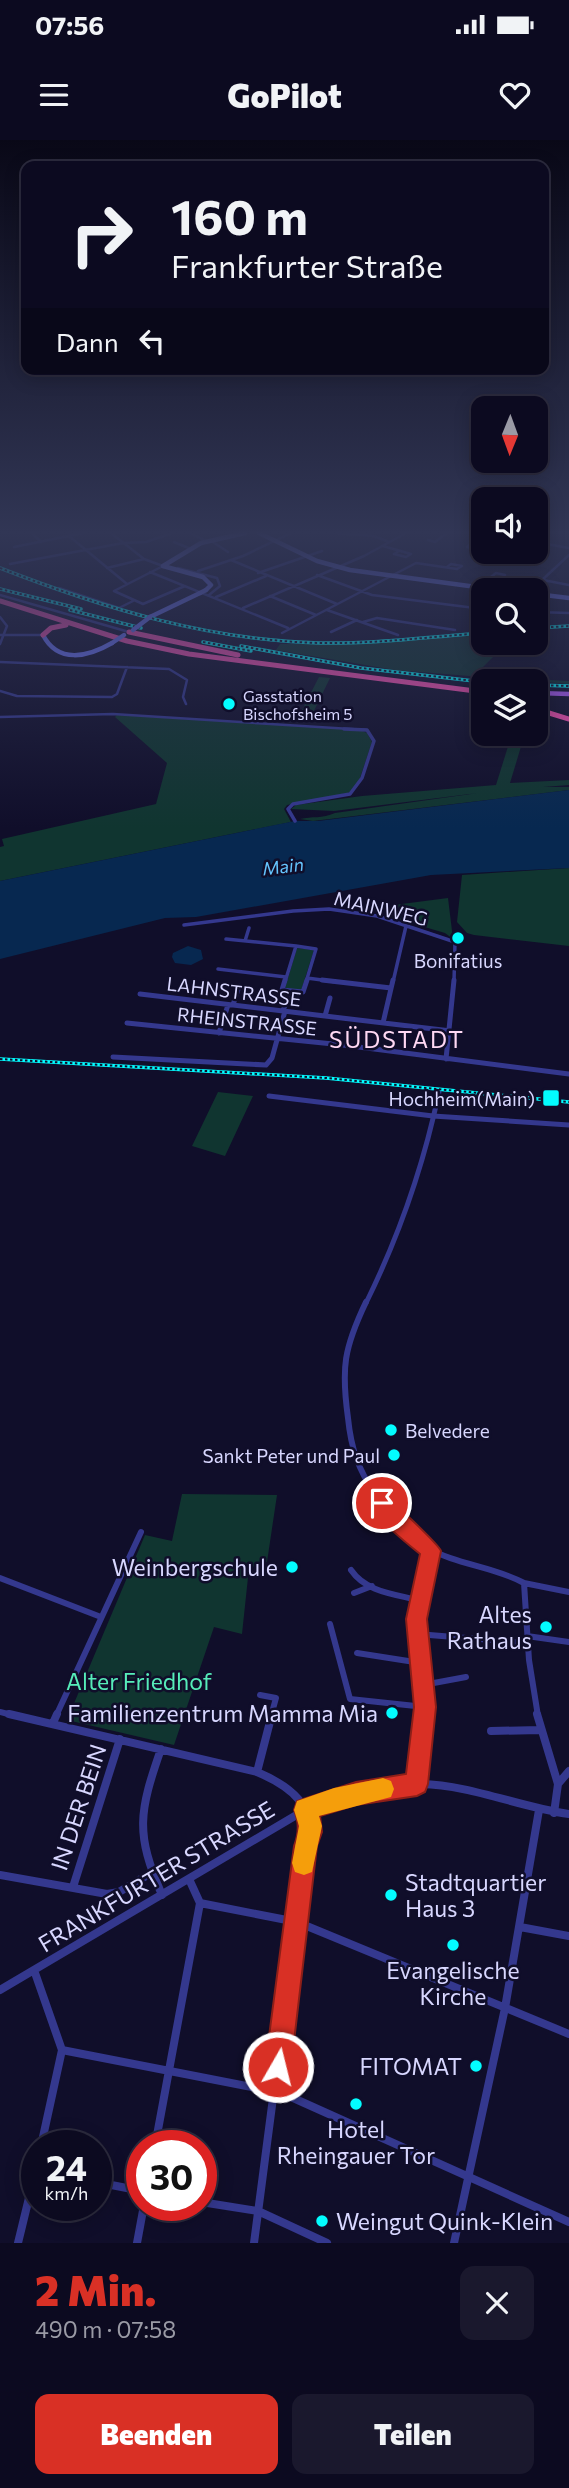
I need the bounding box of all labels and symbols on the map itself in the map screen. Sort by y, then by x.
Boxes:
north arrow [471,396,548,472]
place label: Gasstation Bischofsheim 5 [243,686,353,723]
marker: Gasstation Bischofsheim 5 [221,696,237,712]
water label: Main [261,853,305,879]
street label: MAINWEG [332,886,430,930]
marker: Bonifatius [450,930,466,946]
place label: Bonifatius [414,949,502,972]
street label: LAHNSTRASSE [166,971,302,1011]
street label: RHEINSTRASSE [176,1002,318,1040]
district label: SÜDSTADT [329,1025,465,1053]
place label: Hochheim(Main) [388,1087,535,1110]
marker: Hochheim(Main) [541,1088,561,1108]
place label: Belvedere [405,1419,490,1442]
marker: Belvedere [383,1422,399,1438]
place label: Sankt Peter und Paul [203,1444,380,1467]
marker: Sankt Peter und Paul [386,1447,402,1463]
pin [352,1473,412,1533]
place label: Weinbergschule [112,1553,278,1581]
marker: Weinbergschule [284,1559,300,1575]
place label: Altes Rathaus [447,1600,532,1654]
marker: Altes Rathaus [538,1619,554,1635]
park label: Alter Friedhof [66,1667,212,1695]
place label: Familienzentrum Mamma Mia [67,1699,378,1727]
marker: Familienzentrum Mamma Mia [384,1705,400,1721]
street label: IN DER BEIN [44,1740,112,1874]
street label: FRANKFURTER STRASSE [33,1794,279,1958]
place label: Stadtquartier Haus 3 [405,1868,546,1922]
marker: Stadtquartier Haus 3 [383,1887,399,1903]
marker: Evangelische Kirche [445,1937,461,1953]
place label: Evangelische Kirche [386,1956,520,2010]
position arrow [241,2030,315,2104]
place label: FITOMAT [359,2052,462,2080]
marker: FITOMAT [468,2058,484,2074]
marker: Hotel Rheingauer Tor [348,2096,364,2112]
place label: Hotel Rheingauer Tor [277,2115,435,2169]
speed limit sign: 30 [126,2130,217,2221]
place label: Weingut Quink-Klein [336,2207,553,2235]
marker: Weingut Quink-Klein [314,2213,330,2229]

